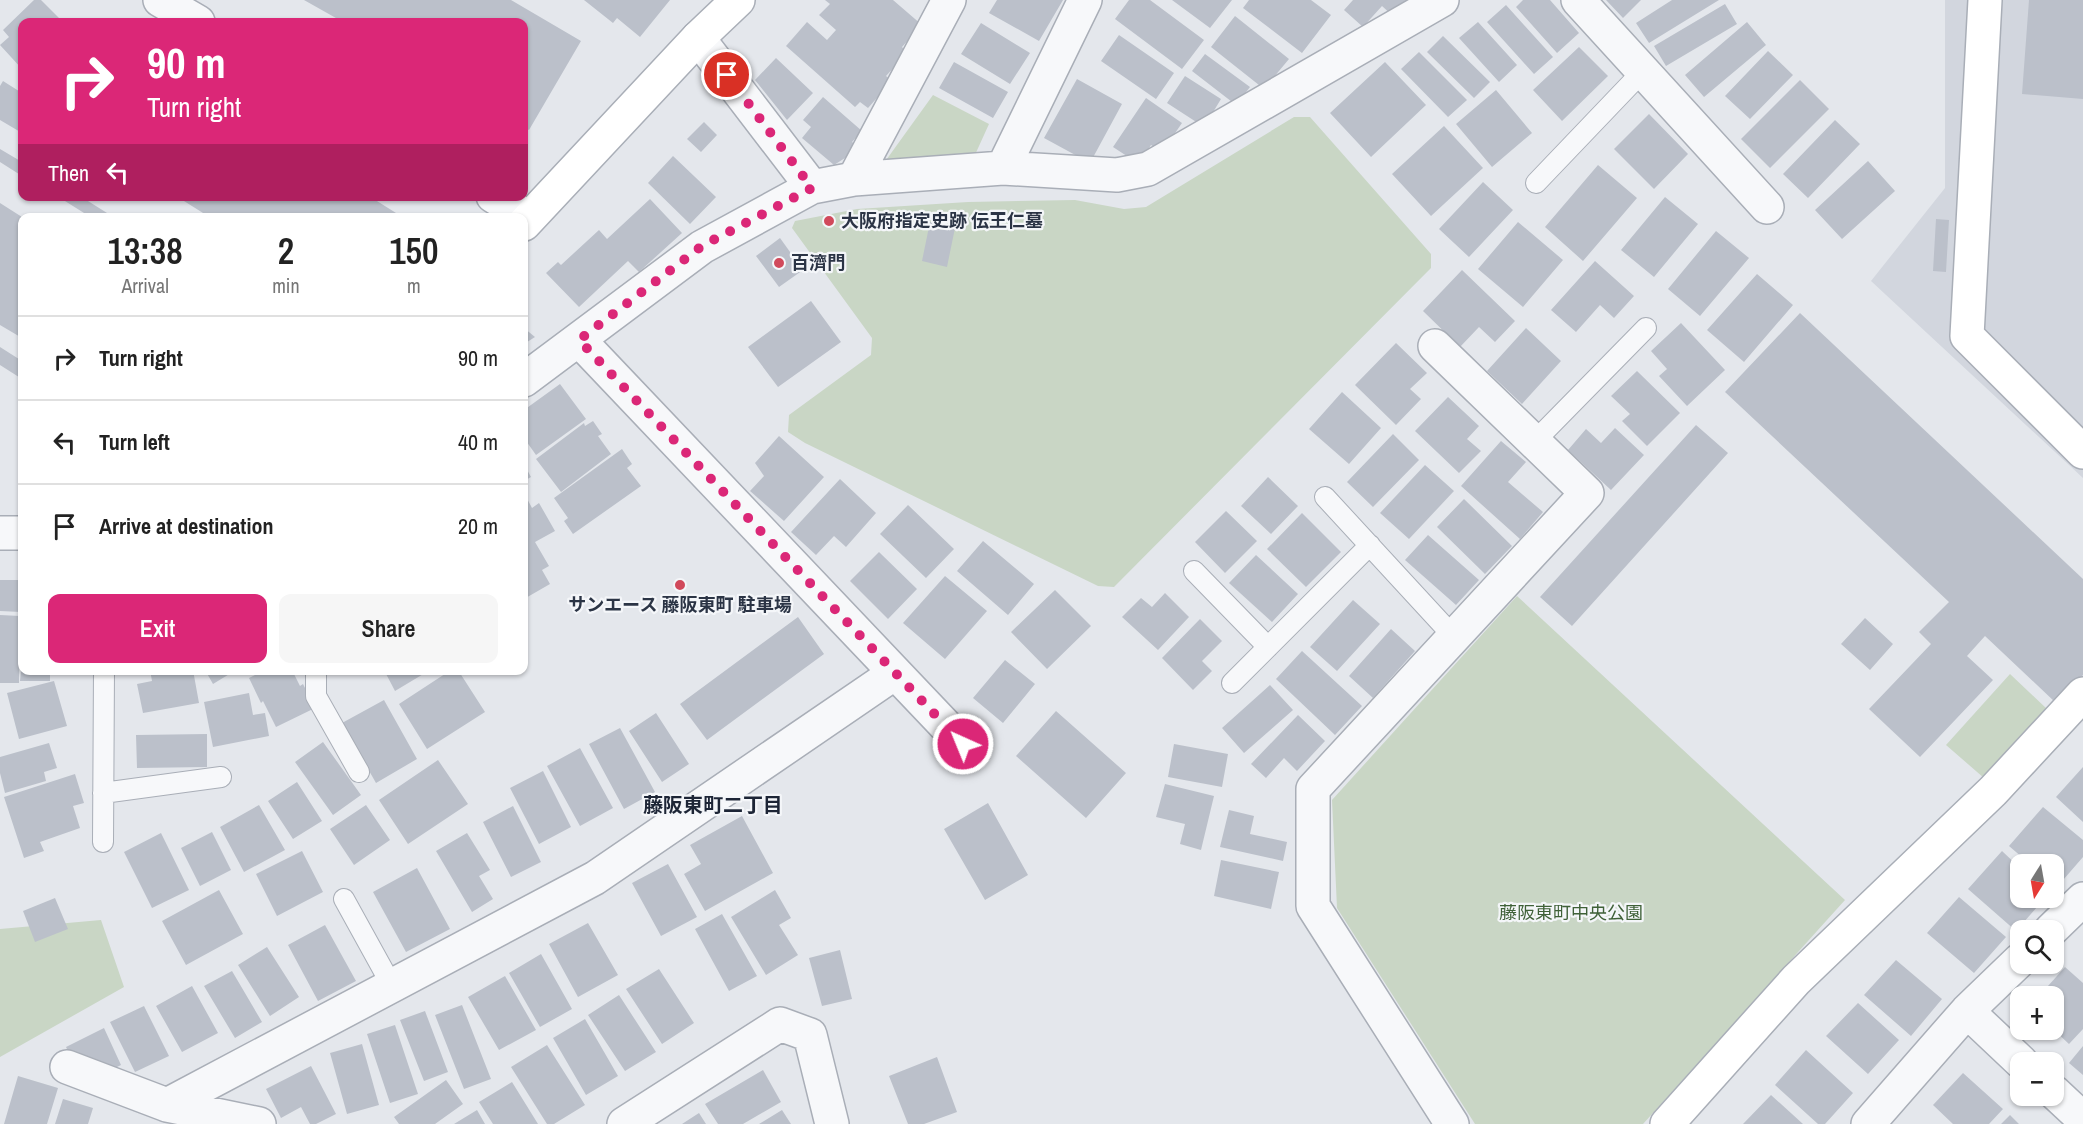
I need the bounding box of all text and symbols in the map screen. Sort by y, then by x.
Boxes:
text: 90 m [147,35,226,91]
icon: right [48,42,126,120]
pin [701,49,752,100]
icon: arrive [710,58,743,91]
text: Turn right [147,89,241,125]
icon: left [101,156,134,189]
text: Then [48,158,89,188]
place label: 大阪府指定史跡 伝王仁墓 [841,208,1043,233]
marker: 大阪府指定史跡 伝王仁墓 [822,214,836,228]
text: 13:38 [108,227,183,275]
text: 2 [278,227,294,275]
text: 150 [389,227,438,275]
place label: 百濟門 [791,250,845,275]
marker: 百濟門 [772,256,786,270]
text: Arrival [121,272,169,299]
text: min [272,272,300,299]
text: m [407,272,421,299]
icon: right [48,342,81,375]
text: Turn right [99,343,183,373]
text: 90 m [458,343,498,373]
icon: left [48,426,81,459]
text: Turn left [99,427,170,457]
text: 40 m [458,427,498,457]
icon: arrive [48,510,81,543]
text: Arrive at destination [99,511,273,541]
text: 20 m [458,511,498,541]
marker: サンエース 藤阪東町 駐車場 [673,578,687,592]
place label: サンエース 藤阪東町 駐車場 [568,592,792,617]
button: Exit [48,594,267,663]
button: Share [279,594,498,663]
position arrow [931,712,995,776]
district label: 藤阪東町二丁目 [643,791,783,818]
north arrow [2010,854,2064,908]
map controls [2010,854,2064,1106]
park label: 藤阪東町中央公園 [1499,900,1643,925]
button: search [2010,920,2064,974]
button: + [2010,986,2064,1040]
button: − [2010,1052,2064,1106]

